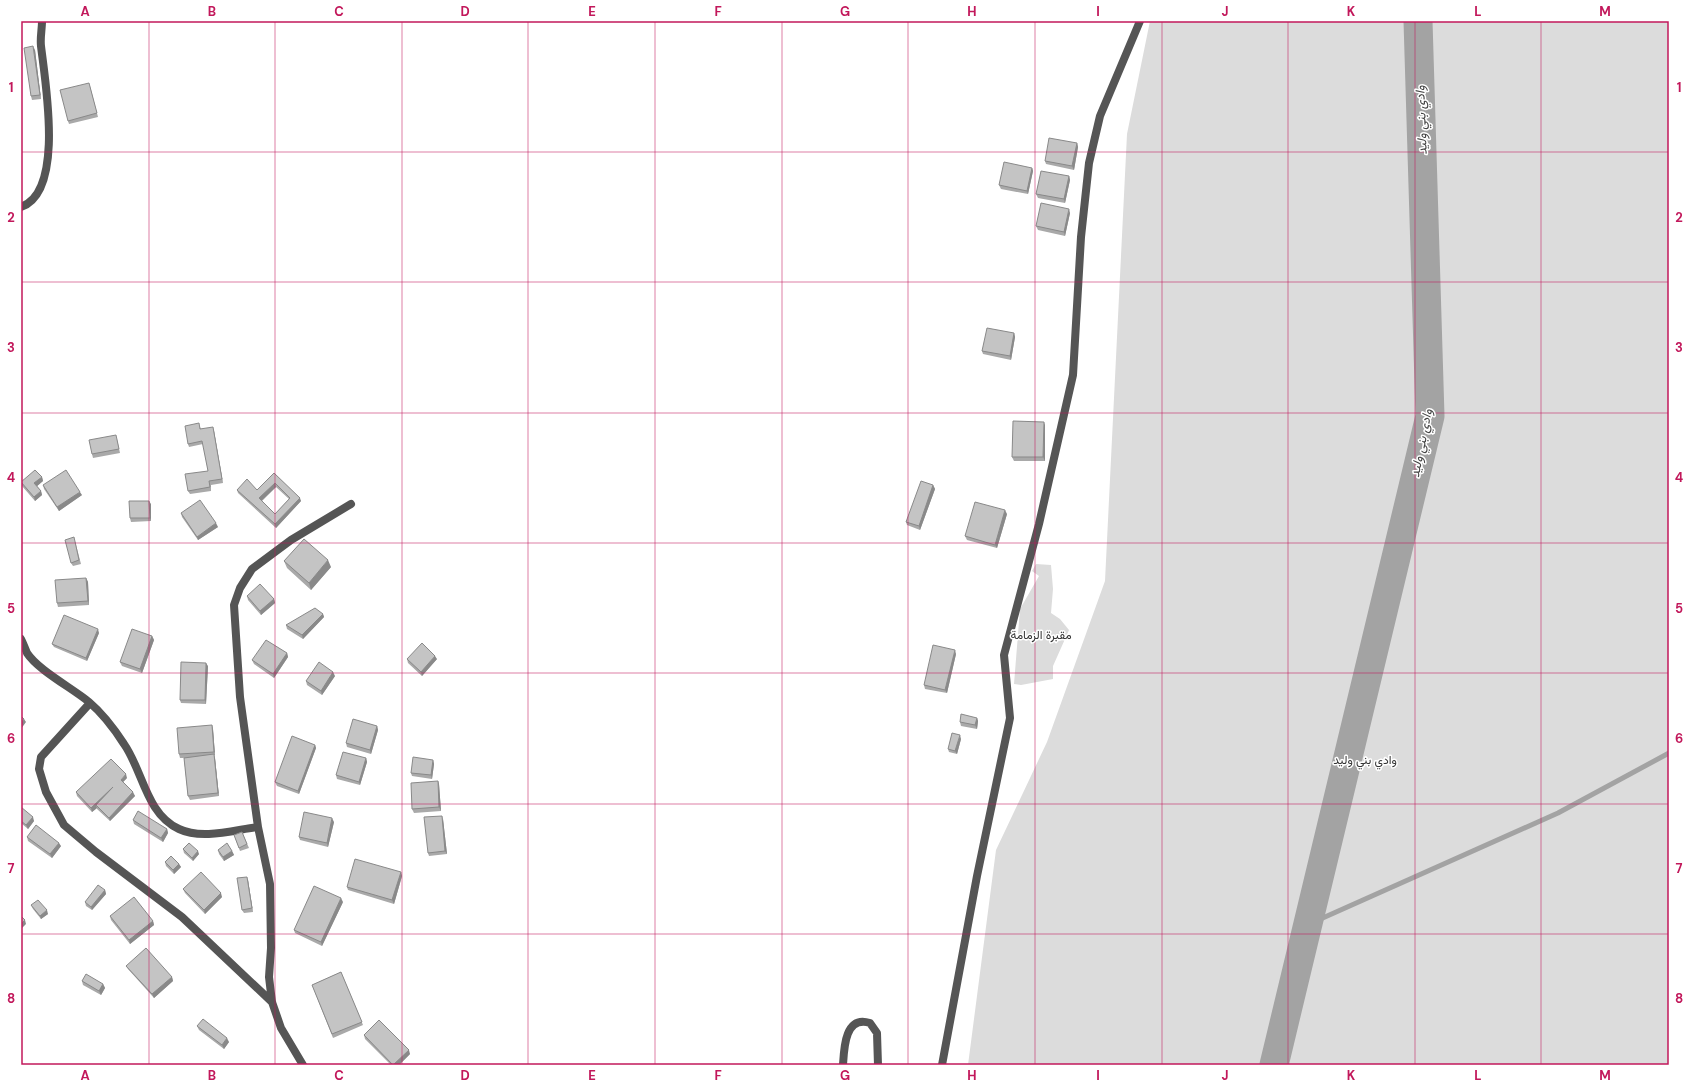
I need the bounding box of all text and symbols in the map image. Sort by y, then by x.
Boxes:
text: A [80,3,90,20]
text: B [208,3,216,20]
text: C [334,3,344,20]
text: D [460,3,470,20]
text: E [588,3,596,20]
text: F [714,3,722,20]
text: G [840,3,850,20]
text: H [967,3,977,20]
text: I [1096,3,1100,20]
text: J [1221,3,1229,20]
text: K [1347,3,1356,20]
text: L [1474,3,1482,20]
text: M [1599,3,1611,20]
text: 1 [9,79,13,96]
text: 1 [1677,79,1681,96]
water label: وادي بني وليد [1411,85,1433,155]
text: 2 [7,209,15,226]
text: 2 [1675,209,1683,226]
text: 3 [7,339,15,356]
text: 3 [1675,339,1683,356]
water label: وادي بني وليد [1406,407,1438,479]
text: 4 [7,469,15,486]
text: 4 [1675,469,1683,486]
text: 5 [7,600,15,617]
text: 5 [1675,600,1683,617]
park label: مقبرة الزمامة [1010,627,1072,643]
text: 6 [7,730,15,747]
text: 6 [1675,730,1683,747]
park label: وادي بني وليد [1333,752,1397,770]
text: 7 [8,860,15,877]
text: 7 [1676,860,1683,877]
text: 8 [7,990,15,1007]
text: 8 [1675,990,1683,1007]
text: A [80,1067,90,1084]
text: B [208,1067,216,1084]
text: C [334,1067,344,1084]
text: D [460,1067,470,1084]
text: E [588,1067,596,1084]
text: F [714,1067,722,1084]
text: G [840,1067,850,1084]
text: H [967,1067,977,1084]
text: I [1096,1067,1100,1084]
text: J [1221,1067,1229,1084]
text: K [1347,1067,1356,1084]
text: L [1474,1067,1482,1084]
text: M [1599,1067,1611,1084]

